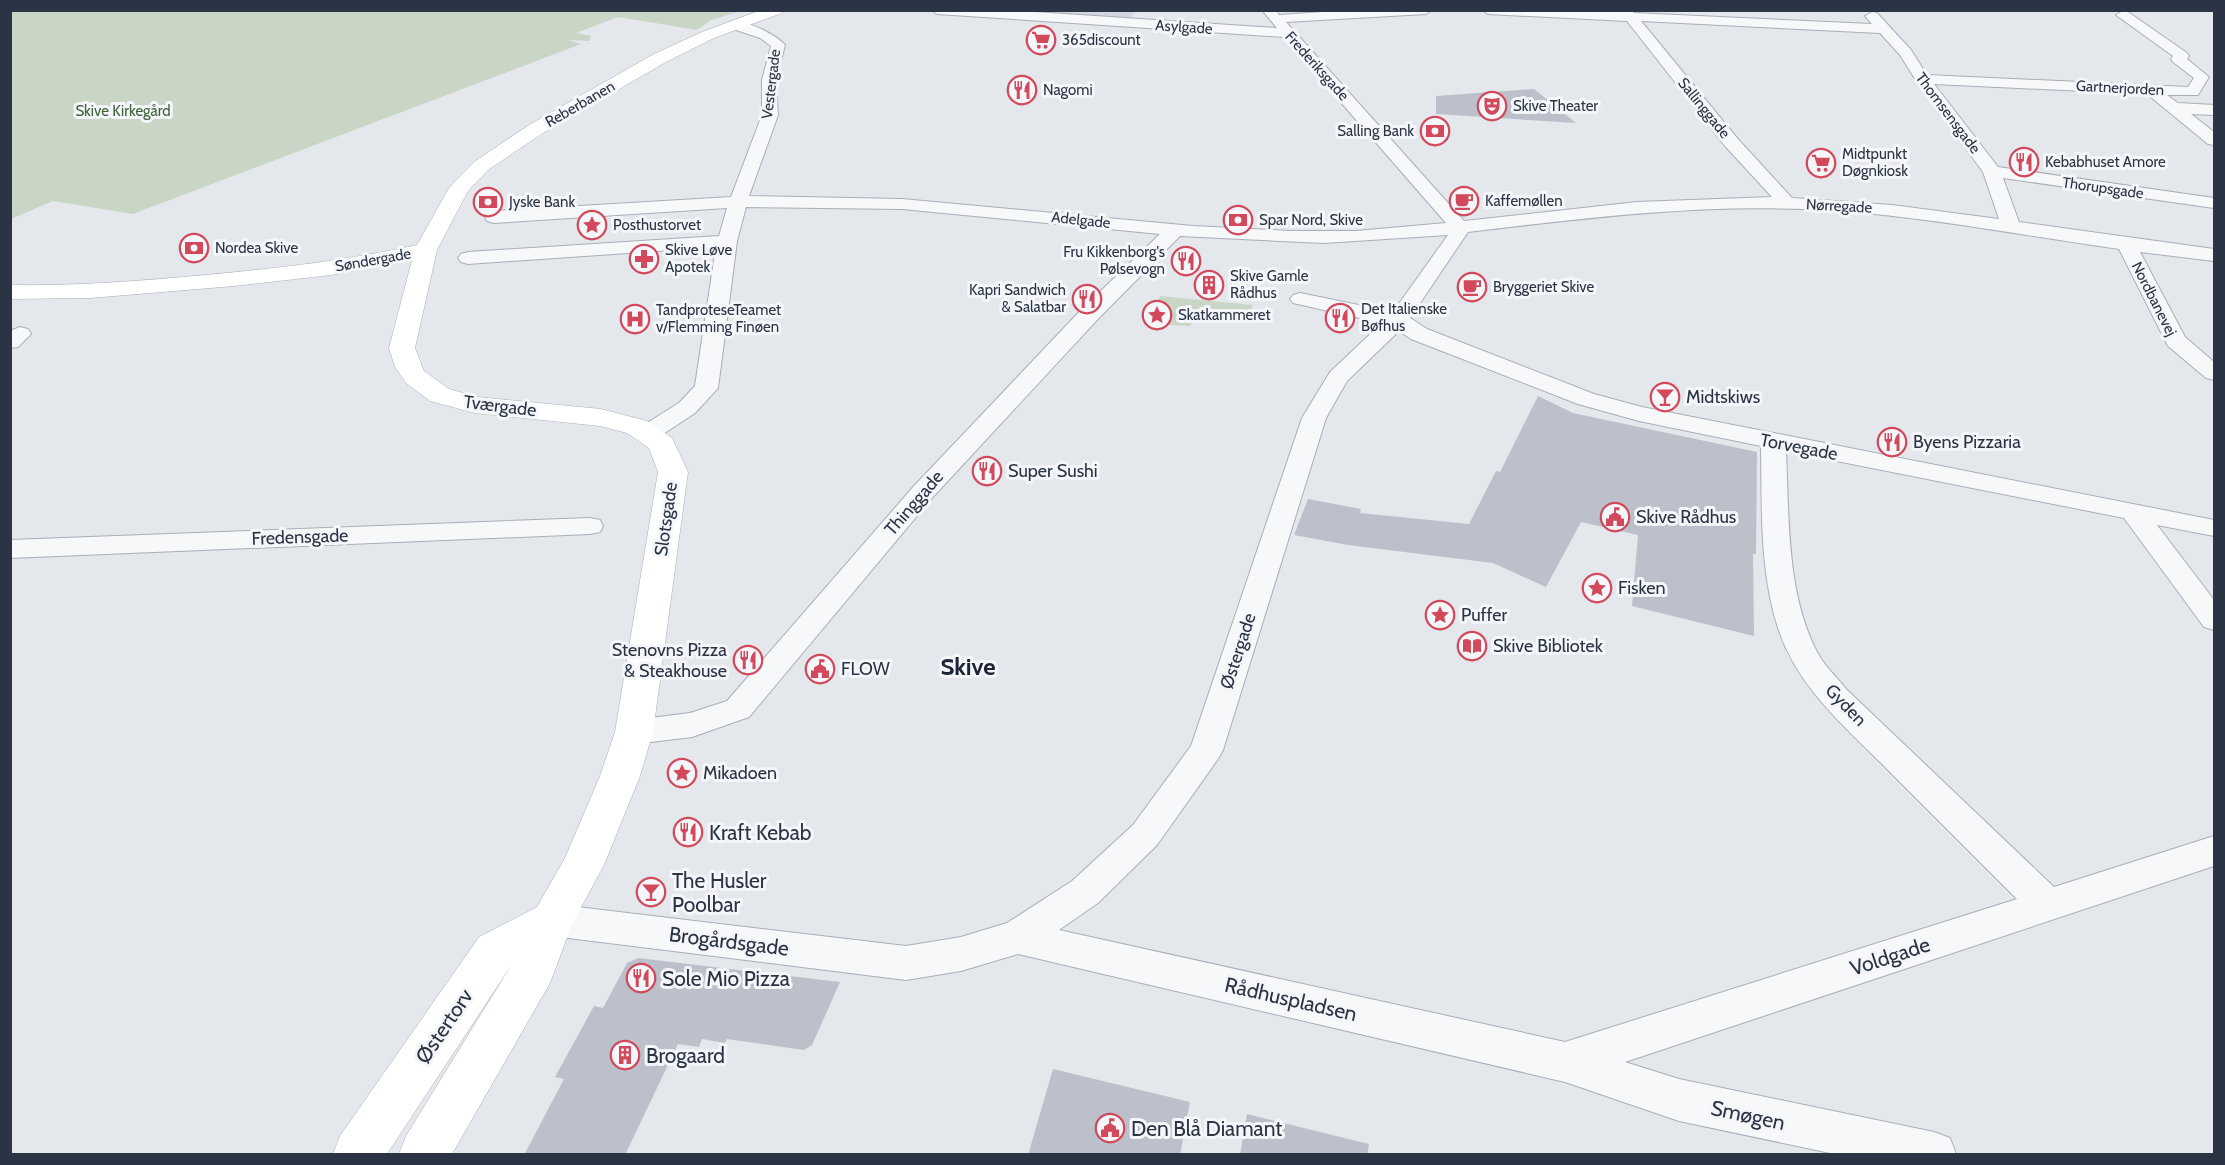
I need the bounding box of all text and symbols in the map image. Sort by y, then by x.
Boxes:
street label: Asylgade [1155,16,1213,38]
supermarket icon: 365discount [1025,24,1057,56]
street label: Frederiksgade [1281,28,1353,105]
place label: 365discount [1062,31,1141,49]
street label: Vestergade [758,48,784,120]
street label: Thomsensgade [1912,69,1984,157]
restaurant icon: Nagomi [1006,74,1038,106]
street label: Sallinggade [1674,74,1734,142]
street label: Reberbanen [542,77,618,131]
street label: Gartnerjorden [2075,77,2165,99]
place label: Nagomi [1043,81,1093,99]
theatre icon: Skive Theater [1476,90,1508,122]
place label: Skive Theater [1513,97,1598,115]
park label: Skive Kirkegård [75,102,171,120]
bank icon: Salling Bank [1419,115,1451,147]
place label: Salling Bank [1337,122,1414,140]
place label: Midtpunkt Døgnkiosk [1842,145,1908,180]
restaurant icon: Kebabhuset Amore [2008,146,2040,178]
supermarket icon: Midtpunkt Døgnkiosk [1805,147,1837,179]
place label: Kebabhuset Amore [2045,153,2166,171]
street label: Thorupsgade [2061,173,2145,203]
cafe icon: Kaffemøllen [1448,185,1480,217]
bank icon: Jyske Bank [472,186,504,218]
place label: Kaffemøllen [1485,192,1563,210]
place label: Jyske Bank [508,193,575,211]
street label: Nørregade [1805,195,1873,217]
bank icon: Spar Nord, Skive [1222,204,1254,236]
street label: Adelgade [1051,208,1112,232]
place icon: Posthustorvet [576,209,608,241]
place label: Spar Nord, Skive [1259,211,1363,229]
place label: Posthustorvet [613,216,701,234]
bank icon: Nordea Skive [178,232,210,264]
place label: Nordea Skive [215,239,299,257]
place label: Skive Løve Apotek [665,241,733,276]
pharmacy icon: Skive Løve Apotek [628,243,660,275]
place label: Fru Kikkenborg's Pølsevogn [1063,243,1165,278]
street label: Søndergade [334,244,413,276]
restaurant icon: Fru Kikkenborg's Pølsevogn [1170,245,1202,277]
street label: Nordbanevej [2128,259,2180,339]
place label: Skive Gamle Rådhus [1230,267,1309,302]
building icon: Skive Gamle Rådhus [1193,269,1225,301]
cafe icon: Bryggeriet Skive [1456,271,1488,303]
place label: Bryggeriet Skive [1493,278,1595,296]
place label: Kapri Sandwich & Salatbar [969,281,1066,316]
restaurant icon: Kapri Sandwich & Salatbar [1071,283,1103,315]
place icon: Skatkammeret [1141,299,1173,331]
place label: Det Italienske Bøfhus [1361,300,1447,335]
place label: TandproteseTeamet v/Flemming Finøen [656,301,781,336]
restaurant icon: Det Italienske Bøfhus [1324,302,1356,334]
hospital icon: TandproteseTeamet v/Flemming Finøen [619,303,651,335]
place label: Skatkammeret [1178,306,1271,324]
bar icon: Midtskiws [1649,381,1681,413]
place label: Midtskiws [1686,386,1760,408]
street label: Tværgade [462,391,538,421]
restaurant icon: Byens Pizzaria [1876,426,1908,458]
street label: Torvegade [1758,429,1840,465]
place label: Byens Pizzaria [1913,431,2021,453]
restaurant icon: Super Sushi [971,455,1003,487]
place label: Super Sushi [1008,460,1098,482]
street label: Thinggade [880,466,948,540]
street label: Slotsgade [650,480,682,558]
public building icon: Skive Rådhus [1599,501,1631,533]
place label: Skive Rådhus [1636,506,1736,528]
street label: Fredensgade [251,524,349,550]
place icon: Fisken [1581,572,1613,604]
place label: Fisken [1618,577,1666,599]
place icon: Puffer [1424,599,1456,631]
place label: Puffer [1461,604,1508,626]
street label: Østergade [1215,610,1261,692]
library icon: Skive Bibliotek [1456,630,1488,662]
place label: Skive Bibliotek [1493,635,1604,657]
place label: Stenovns Pizza & Steakhouse [612,639,727,682]
restaurant icon: Stenovns Pizza & Steakhouse [732,644,764,676]
district label: Skive [940,652,996,681]
public building icon: FLOW [804,653,836,685]
place label: FLOW [841,658,890,680]
street label: Gyden [1821,679,1871,731]
place icon: Mikadoen [666,757,698,789]
place label: Mikadoen [703,762,777,784]
restaurant icon: Kraft Kebab [672,816,704,848]
place label: Kraft Kebab [709,820,811,845]
place label: The Husler Poolbar [672,868,767,917]
bar icon: The Husler Poolbar [635,876,667,908]
street label: Brogårdsgade [668,921,791,961]
street label: Voldgade [1847,931,1933,981]
restaurant icon: Sole Mio Pizza [625,962,657,994]
place label: Sole Mio Pizza [662,966,790,991]
street label: Rådhuspladsen [1222,972,1360,1026]
street label: Østertorv [410,983,478,1068]
building icon: Brogaard [609,1039,641,1071]
place label: Brogaard [646,1043,725,1068]
street label: Smøgen [1709,1095,1787,1135]
public building icon: Den Blå Diamant [1094,1112,1126,1144]
place label: Den Blå Diamant [1131,1116,1282,1141]

